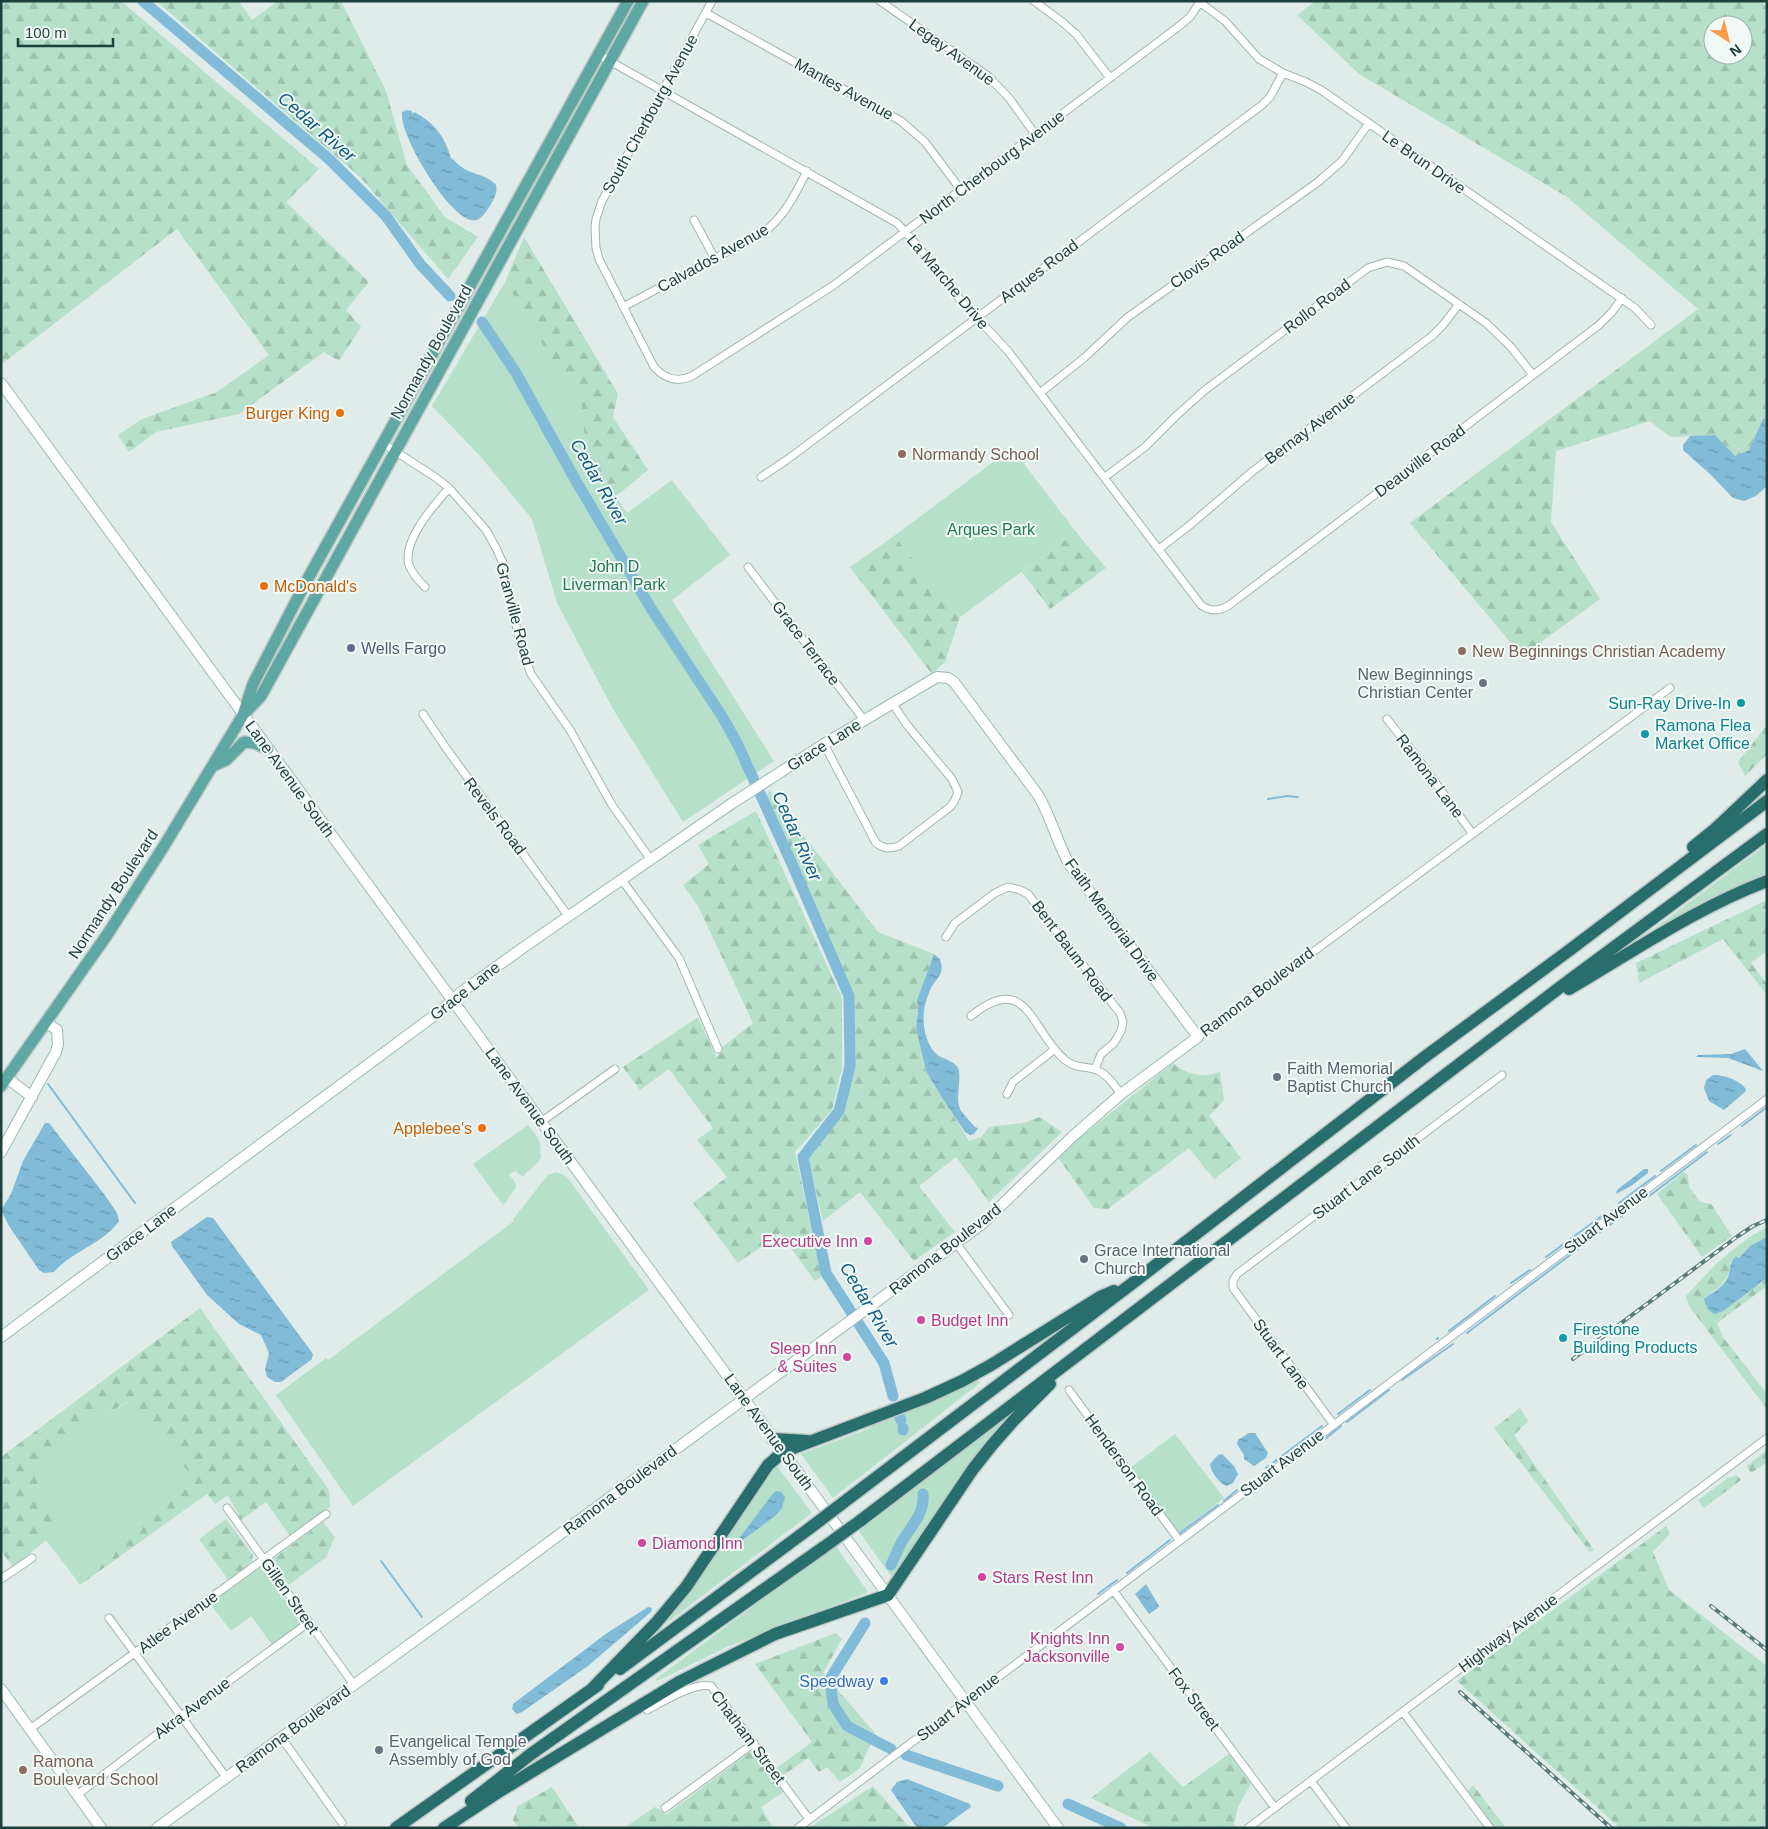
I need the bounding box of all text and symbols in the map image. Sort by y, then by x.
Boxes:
scale bar [18,15,112,47]
street label: Legay Avenue [906,15,998,89]
north arrow [1703,15,1753,65]
text: 100 m [25,24,67,41]
street label: South Cherbourg Avenue [599,31,701,197]
text: N [1727,41,1744,60]
street label: Mantes Avenue [792,55,896,123]
water label: Cedar River [274,88,361,167]
street label: North Cherbourg Avenue [916,107,1068,227]
street label: Le Brun Drive [1379,127,1469,197]
street label: Calvados Avenue [655,220,772,296]
street label: Clovis Road [1167,228,1247,292]
street label: La Marche Drive [904,232,992,332]
street label: Arques Road [997,236,1081,306]
street label: Rollo Road [1280,275,1354,337]
street label: Normandy Boulevard [387,282,475,422]
street label: Bernay Avenue [1262,389,1358,467]
place label: Burger King [246,405,330,422]
marker: Burger King [334,407,346,419]
street label: Deauville Road [1372,422,1468,500]
water label: Cedar River [566,435,632,529]
place label: Normandy School [912,446,1039,463]
marker: Normandy School [896,448,908,460]
park label: Arques Park [947,521,1036,538]
park label: John D Liverman Park [562,558,667,593]
street label: Granville Road [493,561,537,667]
place label: McDonald's [274,578,357,595]
marker: McDonald's [258,580,270,592]
street label: Grace Terrace [769,598,843,689]
place label: Wells Fargo [361,640,446,657]
marker: Wells Fargo [345,642,357,654]
place label: New Beginnings Christian Academy [1472,643,1725,660]
marker: New Beginnings Christian Academy [1456,645,1468,657]
place label: New Beginnings Christian Center [1357,666,1474,701]
marker: New Beginnings Christian Center [1477,677,1489,689]
place label: Sun-Ray Drive-In [1608,695,1731,712]
marker: Sun-Ray Drive-In [1735,697,1747,709]
street label: Grace Lane [784,716,864,774]
place label: Ramona Flea Market Office [1655,717,1751,752]
street label: Lane Avenue South [242,718,338,840]
marker: Ramona Flea Market Office [1639,728,1651,740]
street label: Ramona Lane [1393,731,1467,821]
street label: Revels Road [461,774,529,858]
water label: Cedar River [768,788,826,885]
street label: Normandy Boulevard [65,826,161,962]
street label: Faith Memorial Drive [1062,855,1162,985]
street label: Bent Baum Road [1029,897,1115,1005]
street label: Ramona Boulevard [1197,944,1317,1040]
street label: Grace Lane [427,959,503,1023]
street label: Lane Avenue South [482,1045,578,1167]
place label: Faith Memorial Baptist Church [1287,1060,1393,1095]
marker: Faith Memorial Baptist Church [1271,1071,1283,1083]
place label: Applebee's [393,1120,472,1137]
marker: Applebee's [476,1122,488,1134]
street label: Stuart Lane South [1309,1131,1423,1223]
street label: Stuart Avenue [1561,1183,1651,1257]
street label: Ramona Boulevard [886,1200,1004,1298]
street label: Grace Lane [102,1201,180,1265]
place label: Executive Inn [762,1233,858,1250]
marker: Executive Inn [862,1235,874,1247]
place label: Grace International Church [1094,1242,1230,1277]
marker: Grace International Church [1078,1253,1090,1265]
water label: Cedar River [836,1259,903,1352]
place label: Budget Inn [931,1312,1008,1329]
marker: Budget Inn [915,1314,927,1326]
street label: Stuart Lane [1250,1316,1312,1393]
place label: Firestone Building Products [1573,1321,1698,1356]
marker: Firestone Building Products [1557,1332,1569,1344]
place label: Sleep Inn & Suites [769,1340,837,1375]
marker: Sleep Inn & Suites [841,1351,853,1363]
street label: Lane Avenue South [721,1371,817,1493]
street label: Henderson Road [1082,1411,1166,1519]
street label: Stuart Avenue [1237,1426,1327,1500]
street label: Ramona Boulevard [560,1442,680,1538]
place label: Diamond Inn [652,1535,743,1552]
marker: Diamond Inn [636,1537,648,1549]
street label: Gillen Street [258,1555,323,1637]
place label: Stars Rest Inn [992,1569,1093,1586]
marker: Stars Rest Inn [976,1571,988,1583]
street label: Atlee Avenue [135,1587,221,1657]
street label: Highway Avenue [1455,1590,1561,1676]
place label: Knights Inn Jacksonville [1024,1630,1110,1665]
marker: Knights Inn Jacksonville [1114,1641,1126,1653]
street label: Fox Street [1165,1664,1223,1734]
street label: Stuart Avenue [913,1669,1003,1745]
place label: Speedway [799,1673,874,1690]
street label: Akra Avenue [151,1674,233,1742]
marker: Speedway [878,1675,890,1687]
street label: Ramona Boulevard [233,1682,353,1776]
street label: Chatham Street [707,1687,789,1787]
place label: Evangelical Temple Assembly of God [389,1733,527,1768]
marker: Evangelical Temple Assembly of God [373,1744,385,1756]
place label: Ramona Boulevard School [33,1753,158,1788]
marker: Ramona Boulevard School [17,1764,29,1776]

